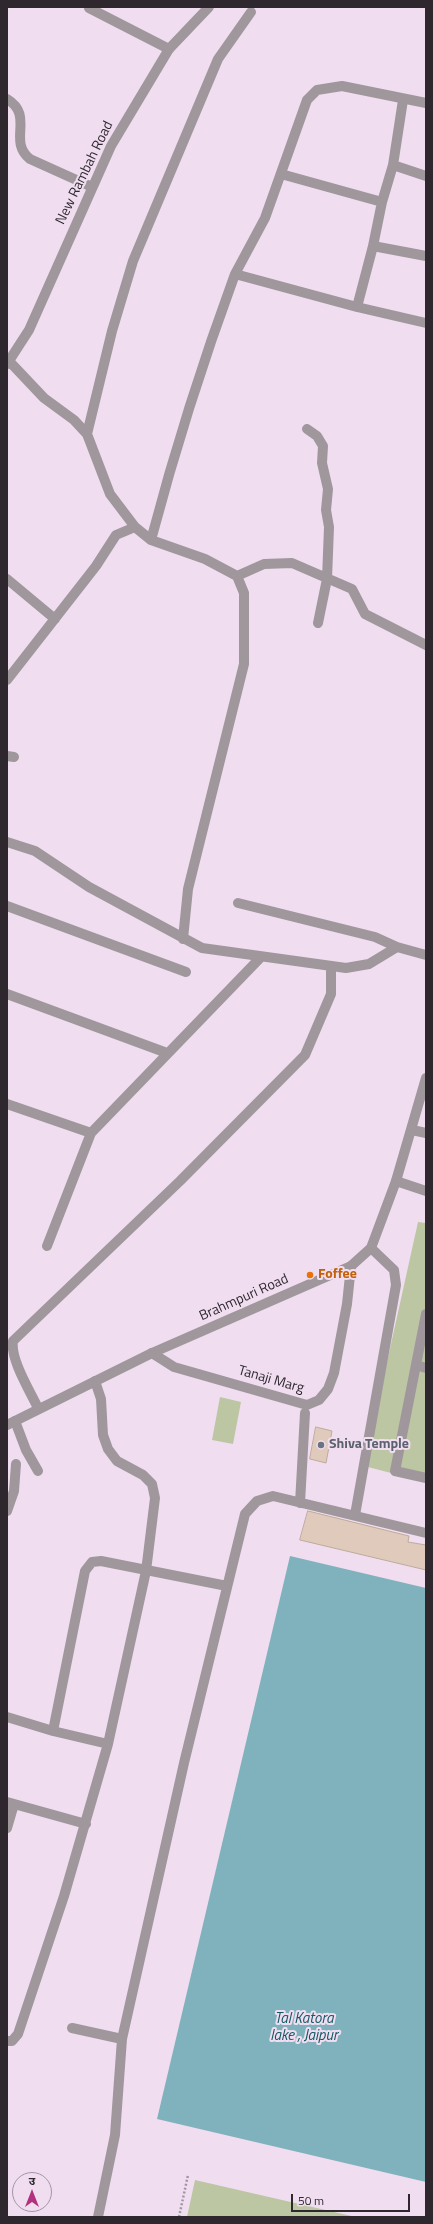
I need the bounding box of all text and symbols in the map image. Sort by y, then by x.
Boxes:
street label: New Rambah Road [53,119,117,227]
place label: Foffee [318,1267,357,1283]
marker: Foffee [305,1270,315,1280]
street label: Brahmpuri Road [197,1271,291,1325]
street label: Tanaji Marg [236,1363,306,1397]
place label: Shiva Temple [329,1437,409,1453]
marker: Shiva Temple [316,1440,326,1450]
water label: Tal Katora lake , Jaipur [270,2010,338,2045]
north arrow [12,2172,52,2212]
text: उ [29,2173,35,2189]
scale bar [293,2186,412,2212]
text: 50 m [298,2191,324,2210]

